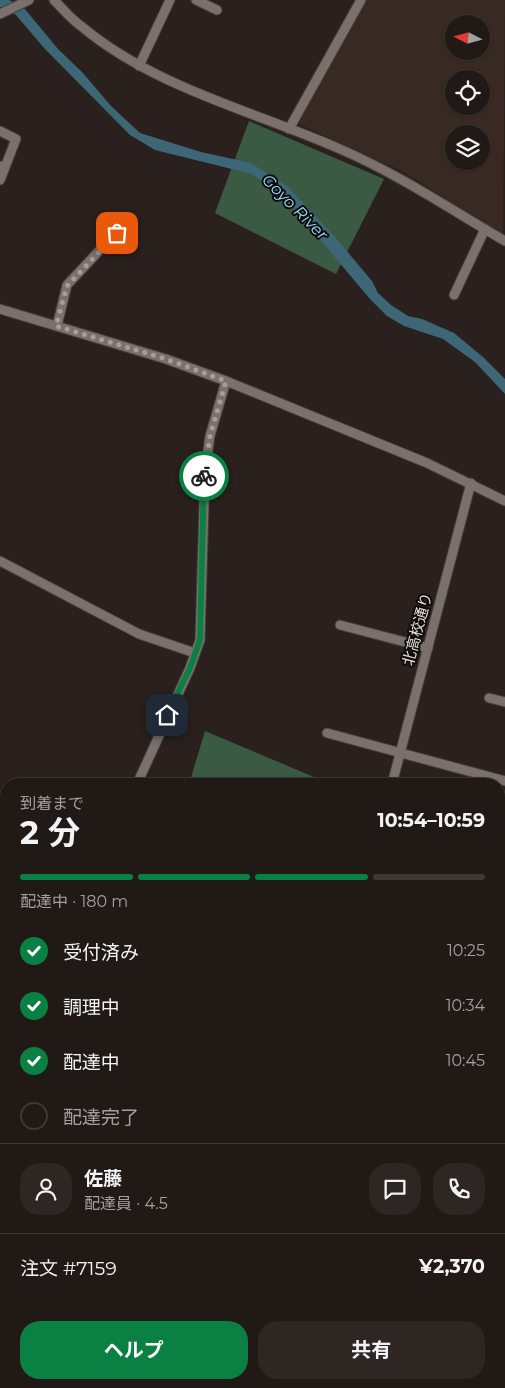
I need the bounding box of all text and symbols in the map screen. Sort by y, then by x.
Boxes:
north arrow [445,15,490,60]
map controls [445,15,490,170]
button: locate [445,70,490,115]
button: layers [445,125,490,170]
water label: Goyo River [258,170,332,244]
pin [96,212,138,254]
icon: bag [103,219,131,247]
courier [179,451,229,501]
icon: bike [190,462,218,490]
street label: 北高校通り [398,590,436,668]
pin [146,694,188,736]
icon: home [153,701,181,729]
text: 到着まで [20,794,84,813]
text: 10:54–10:59 [377,809,485,832]
text: 2 分 [20,813,80,852]
text: 配達中 · 180 m [20,892,128,911]
icon: check [20,937,48,965]
text: 受付済み [63,941,139,964]
text: 10:25 [447,941,485,960]
icon: check [20,992,48,1020]
text: 調理中 [63,996,120,1019]
text: 10:34 [446,996,485,1015]
icon: check [20,1047,48,1075]
text: 配達中 [63,1051,120,1074]
text: 10:45 [446,1051,485,1070]
text: 配達完了 [63,1106,139,1129]
button: person [20,1163,72,1215]
button: chat [369,1163,421,1215]
button: phone [433,1163,485,1215]
text: 佐藤 [84,1167,122,1190]
text: 配達員 · 4.5 [84,1194,168,1213]
text: ¥2,370 [419,1255,485,1278]
text: 注文 #7159 [20,1257,117,1280]
button: ヘルプ [20,1321,248,1379]
button: 共有 [258,1321,485,1379]

